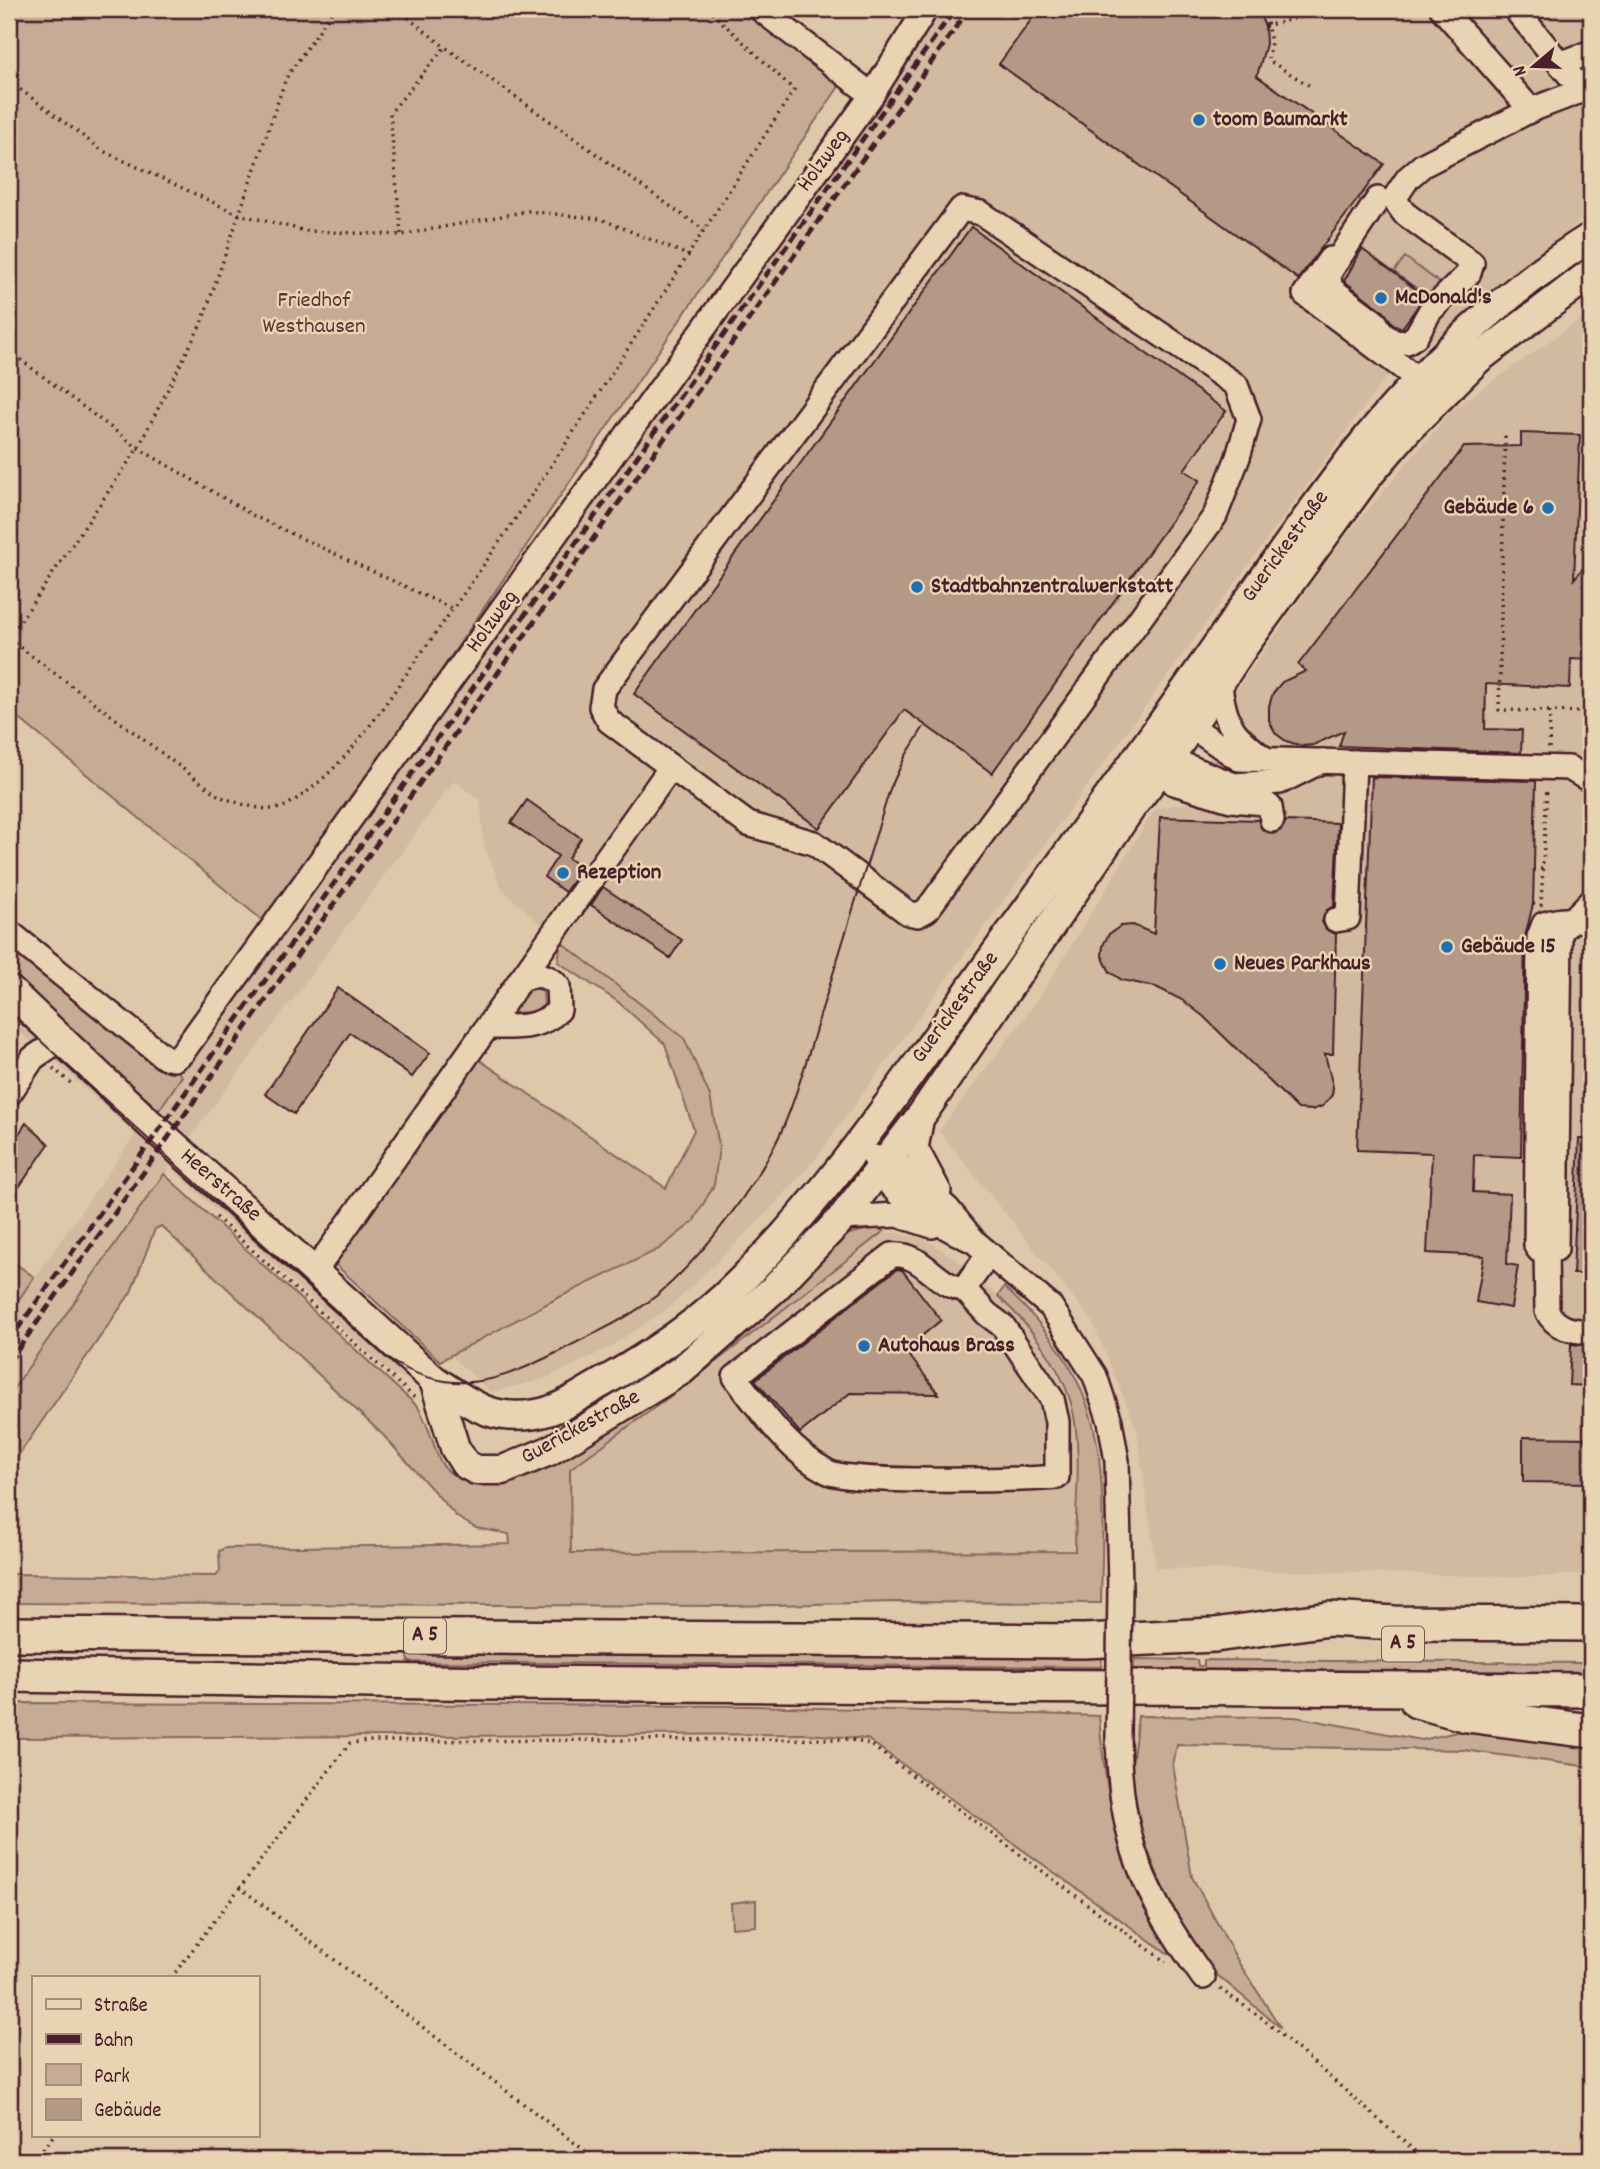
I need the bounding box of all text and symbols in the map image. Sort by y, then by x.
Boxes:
north arrow [1498,32,1568,102]
text: N [1507,62,1536,79]
place label: toom Baumarkt [1213,104,1348,137]
marker: toom Baumarkt [1191,112,1207,128]
street label: Holzweg [790,122,858,200]
place label: McDonald's [1395,282,1492,315]
park label: Friedhof Westhausen [262,285,366,344]
marker: McDonald's [1373,290,1389,306]
street label: Guerickestraße [1234,484,1338,610]
place label: Gebäude 6 [1443,492,1534,525]
marker: Gebäude 6 [1540,500,1556,516]
place label: Stadtbahnzentralwerkstatt [931,571,1174,604]
marker: Stadtbahnzentralwerkstatt [909,579,925,595]
street label: Holzweg [459,583,527,661]
place label: Rezeption [577,857,662,890]
marker: Rezeption [555,865,571,881]
place label: Gebäude 15 [1461,931,1556,964]
marker: Gebäude 15 [1439,939,1455,955]
street label: Guerickestraße [904,945,1008,1071]
place label: Neues Parkhaus [1234,948,1371,981]
marker: Neues Parkhaus [1212,956,1228,972]
street label: Heerstraße [172,1141,268,1231]
place label: Autohaus Brass [878,1330,1015,1363]
marker: Autohaus Brass [856,1338,872,1354]
street label: Guerickestraße [515,1382,647,1474]
road number: A 5 [404,1618,446,1654]
road number: A 5 [1382,1626,1424,1662]
legend [32,1976,259,2138]
text: Straße [94,1992,148,2022]
text: Bahn [94,2027,133,2057]
text: Park [94,2063,130,2093]
text: Gebäude [94,2097,162,2127]

